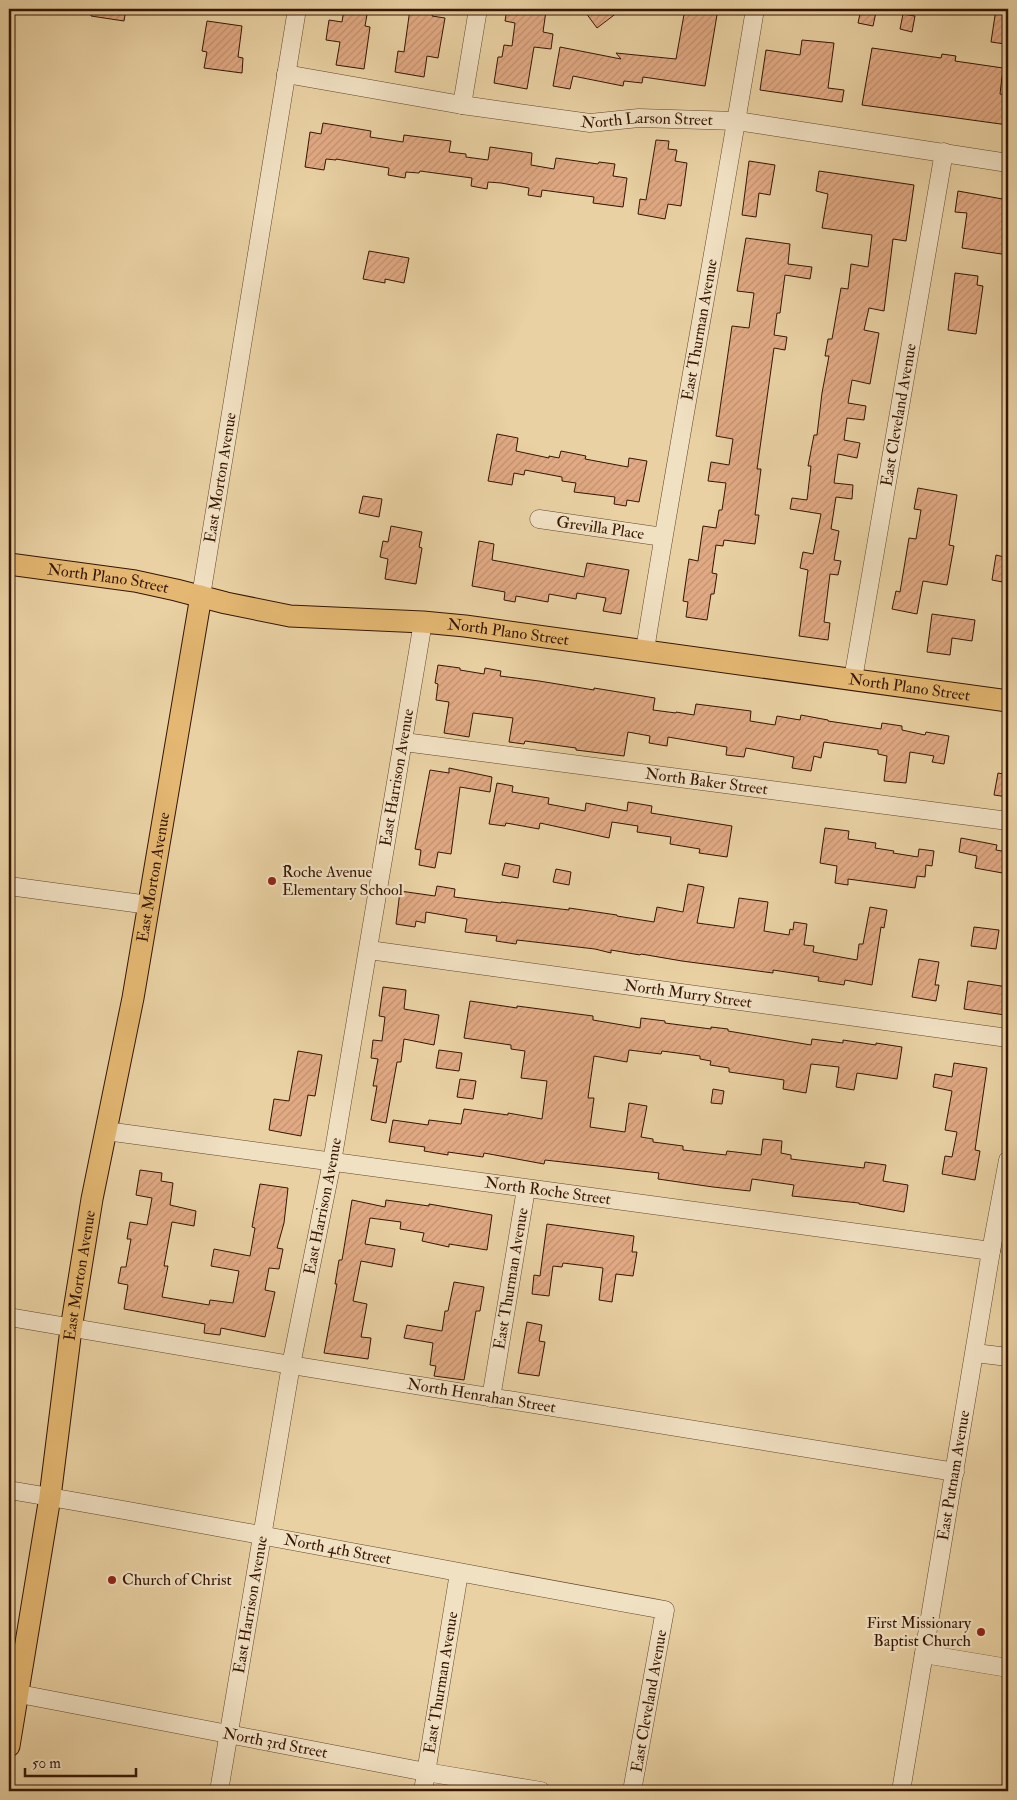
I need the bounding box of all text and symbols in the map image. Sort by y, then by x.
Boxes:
street label: North Larson Street [580,108,713,134]
street label: East Thurman Avenue [677,257,722,402]
street label: East Cleveland Avenue [876,342,921,488]
street label: East Morton Avenue [200,411,241,544]
street label: Grevilla Place [555,512,646,544]
street label: North Plano Street [46,559,170,598]
street label: North Plano Street [446,614,570,650]
street label: North Plano Street [847,669,971,706]
street label: East Harrison Avenue [375,707,418,848]
street label: North Baker Street [644,764,769,799]
street label: East Morton Avenue [133,810,174,944]
place label: Roche Avenue Elementary School [282,862,403,900]
marker: Roche Avenue Elementary School [266,875,278,887]
street label: North Murry Street [623,975,753,1013]
street label: East Harrison Avenue [299,1136,346,1276]
street label: North Roche Street [484,1172,612,1209]
street label: East Thurman Avenue [489,1206,533,1351]
street label: East Morton Avenue [60,1208,100,1342]
street label: North Henrahan Street [406,1374,557,1418]
street label: East Putnam Avenue [933,1408,974,1542]
street label: North 4th Street [282,1530,393,1569]
street label: East Harrison Avenue [229,1534,272,1675]
place label: Church of Christ [122,1570,232,1590]
marker: Church of Christ [106,1574,118,1586]
street label: East Thurman Avenue [419,1610,463,1755]
place label: First Missionary Baptist Church [866,1613,972,1652]
marker: First Missionary Baptist Church [975,1626,987,1638]
street label: East Cleveland Avenue [627,1628,671,1774]
street label: North 3rd Street [221,1723,329,1763]
scale bar [25,1745,136,1777]
text: 50 m [32,1754,61,1773]

